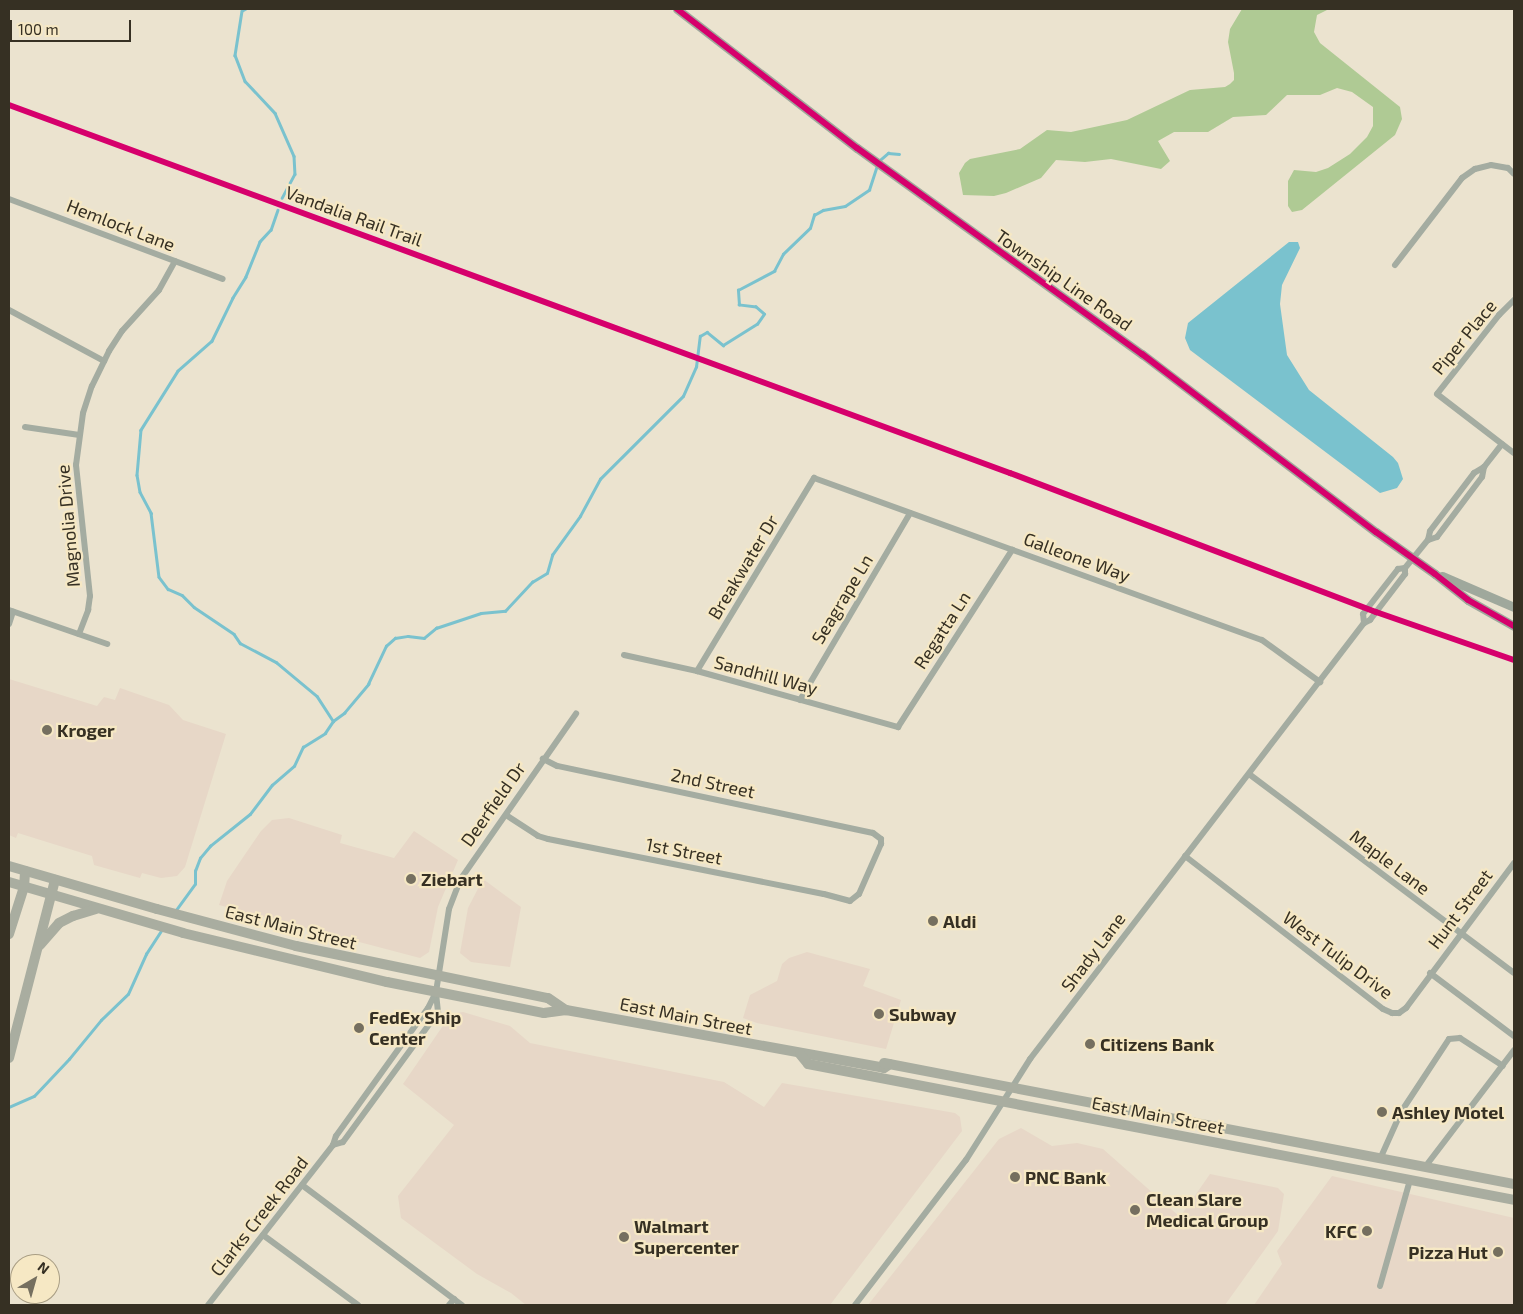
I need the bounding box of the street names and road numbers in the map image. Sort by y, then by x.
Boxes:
street label: Vandalia Rail Trail [282,181,426,251]
street label: Hemlock Lane [64,194,178,256]
street label: Township Line Road [992,225,1136,335]
street label: Piper Place [1427,295,1501,379]
street label: Magnolia Drive [52,464,84,588]
street label: Breakwater Dr [703,511,783,623]
street label: Galleone Way [1021,528,1133,586]
street label: Seagrape Ln [807,550,877,648]
street label: Regatta Ln [909,587,975,673]
street label: Sandhill Way [712,651,820,699]
street label: Deerfield Dr [456,758,530,850]
street label: 2nd Street [669,764,757,802]
street label: Maple Lane [1346,825,1434,899]
street label: 1st Street [644,833,724,869]
street label: Hunt Street [1423,865,1497,953]
street label: East Main Street [223,900,359,954]
street label: West Tulip Drive [1279,906,1397,1004]
street label: Shady Lane [1056,908,1130,996]
street label: East Main Street [618,993,754,1039]
street label: East Main Street [1090,1092,1226,1138]
street label: Clarks Creek Road [205,1152,313,1280]

